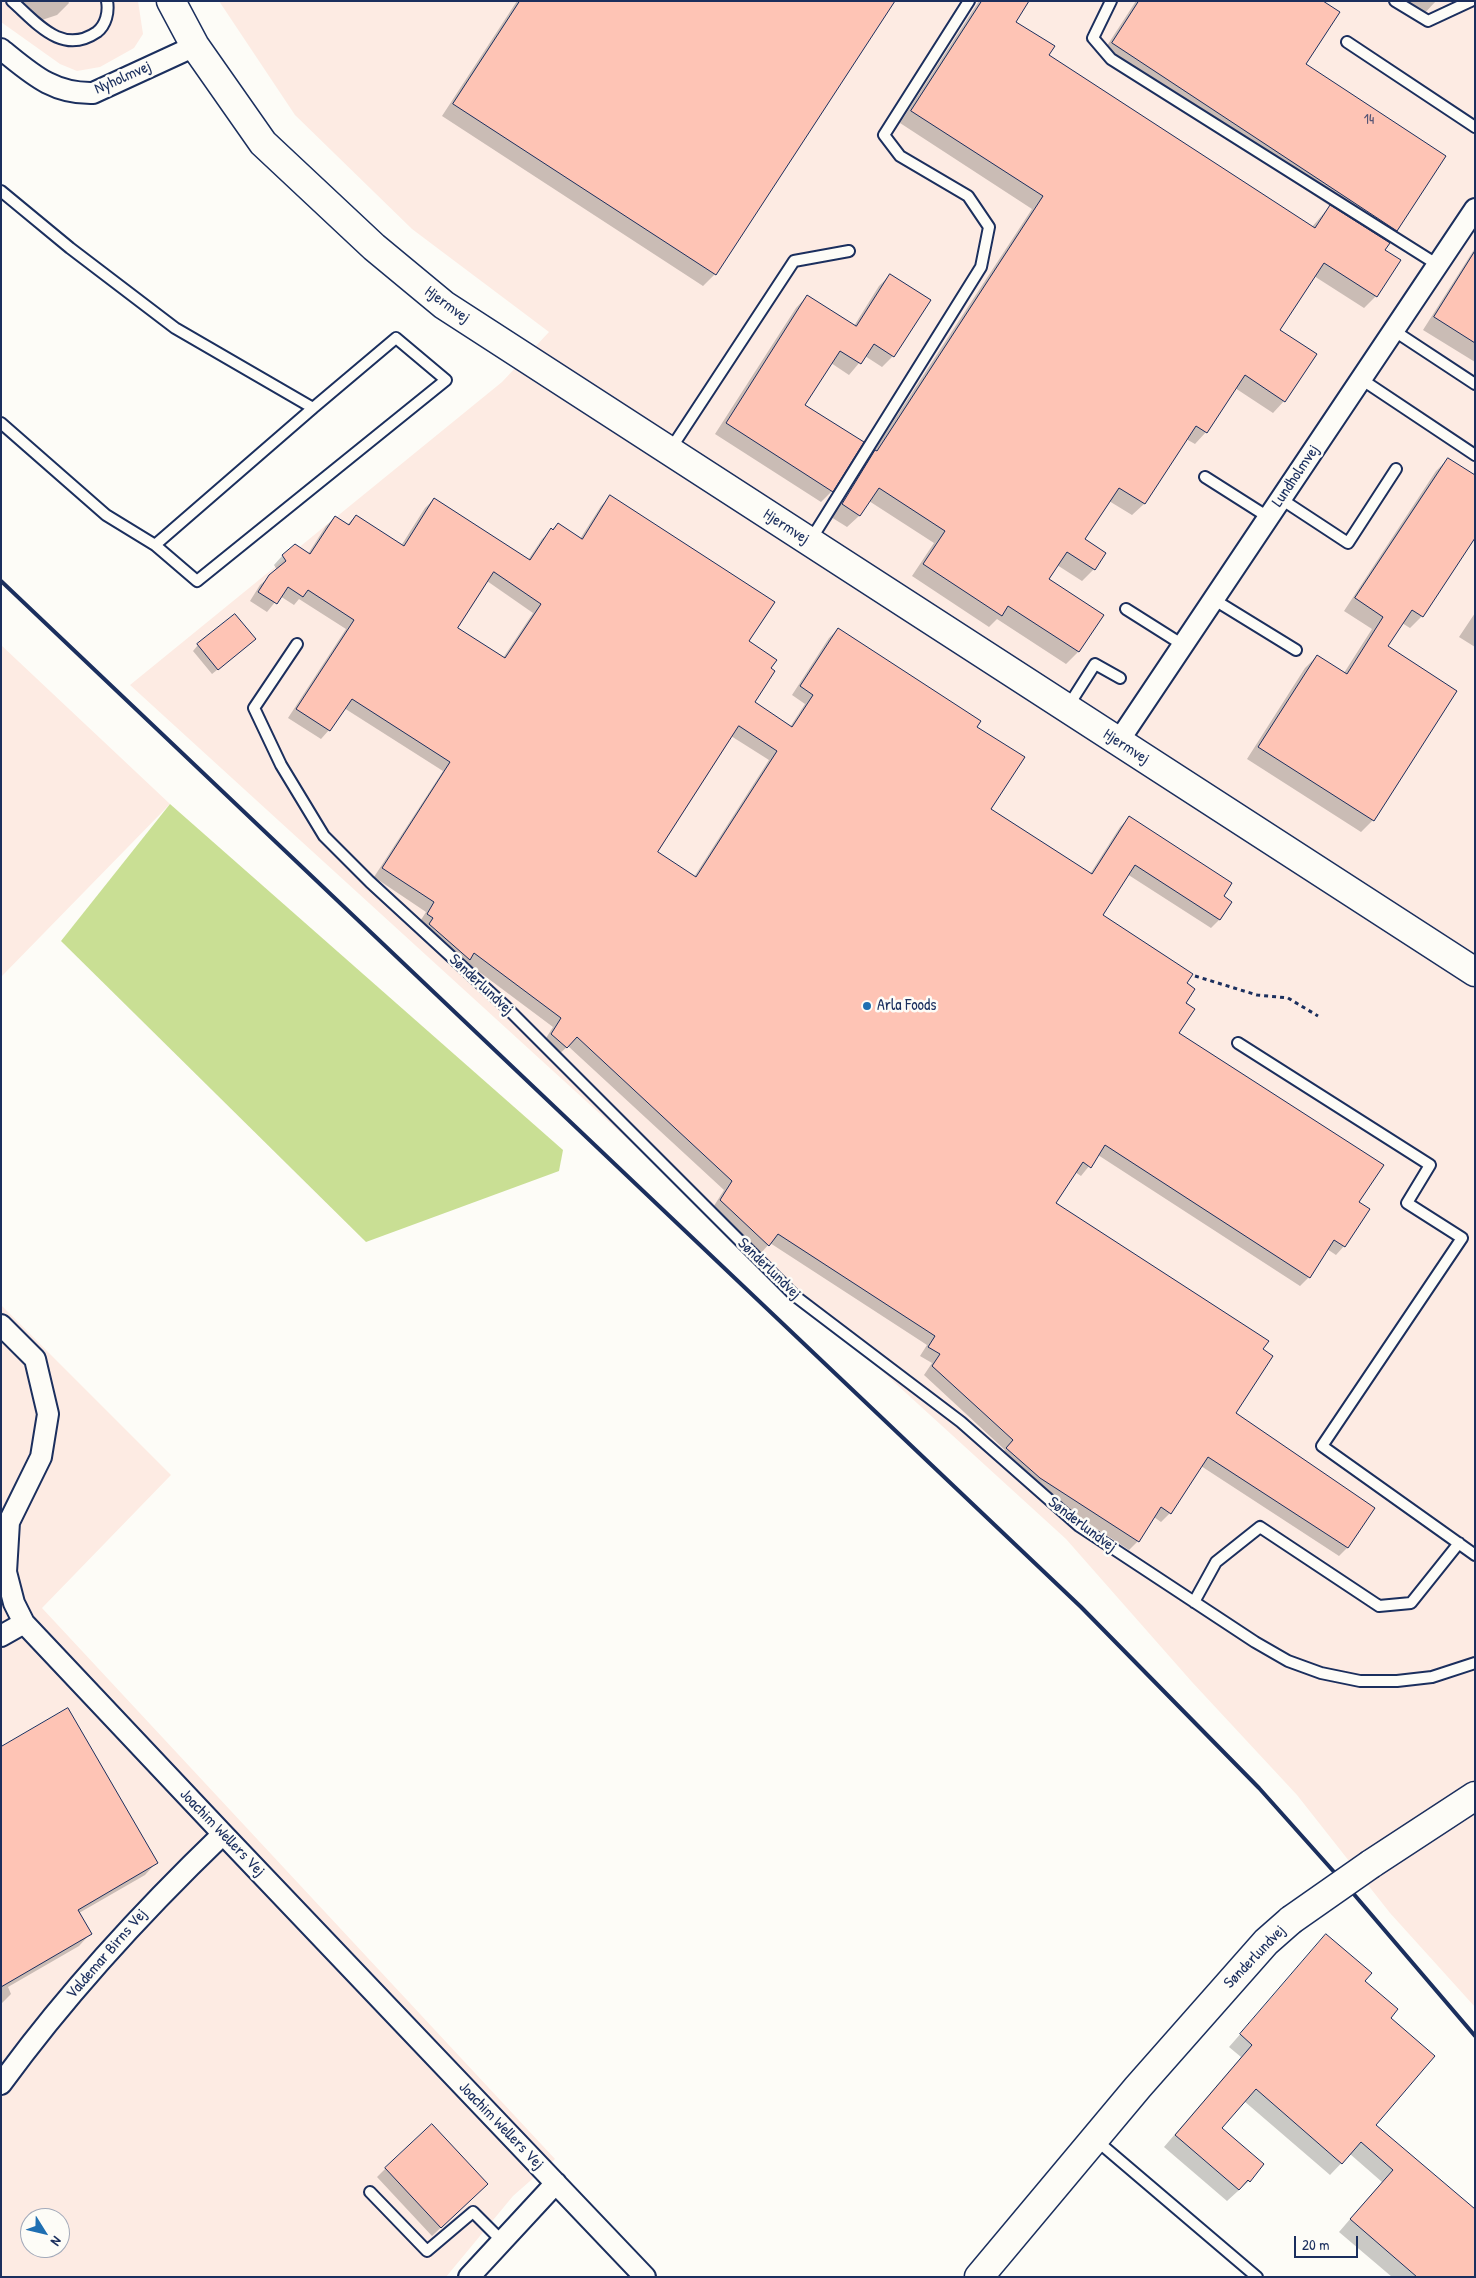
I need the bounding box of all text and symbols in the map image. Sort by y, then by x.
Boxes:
street label: Nyholmvej [92,57,154,99]
house number: 14 [1364,112,1374,128]
street label: Hjermvej [421,282,473,328]
street label: Lundholmvej [1268,441,1324,511]
street label: Hjermvej [759,505,813,549]
street label: Hjermvej [1099,725,1153,769]
street label: Sønderlundvej [445,950,517,1020]
place label: Arla Foods [877,996,936,1016]
marker: Arla Foods [861,1000,873,1012]
street label: Sønderlundvej [733,1234,805,1304]
street label: Sønderlundvej [1044,1493,1120,1557]
street label: Joachim Wellers Vej [175,1785,269,1881]
street label: Valdemar Birns Vej [63,1905,151,2003]
street label: Sønderlundvej [1220,1921,1290,1993]
street label: Joachim Wellers Vej [454,2078,548,2174]
north arrow [20,2208,70,2258]
scale bar [1296,2226,1360,2258]
text: N [47,2233,67,2250]
text: 20 m [1302,2234,1329,2255]

